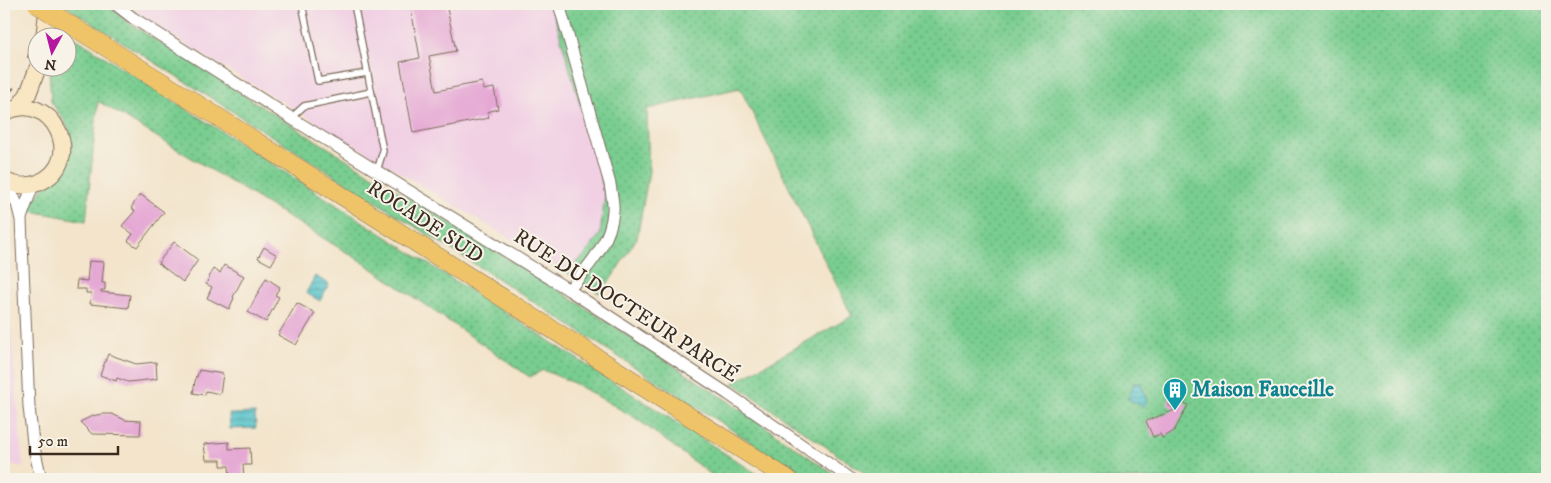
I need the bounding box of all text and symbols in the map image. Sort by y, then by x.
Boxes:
north arrow [28,28,78,78]
text: N [43,54,57,74]
street label: ROCADE SUD [362,175,488,269]
street label: RUE DU DOCTEUR PARCÉ [509,223,744,389]
building icon: Maison Fauceille [1162,377,1188,411]
place label: Maison Fauceille [1192,377,1334,403]
scale bar [30,423,118,455]
text: 50 m [38,432,68,451]

